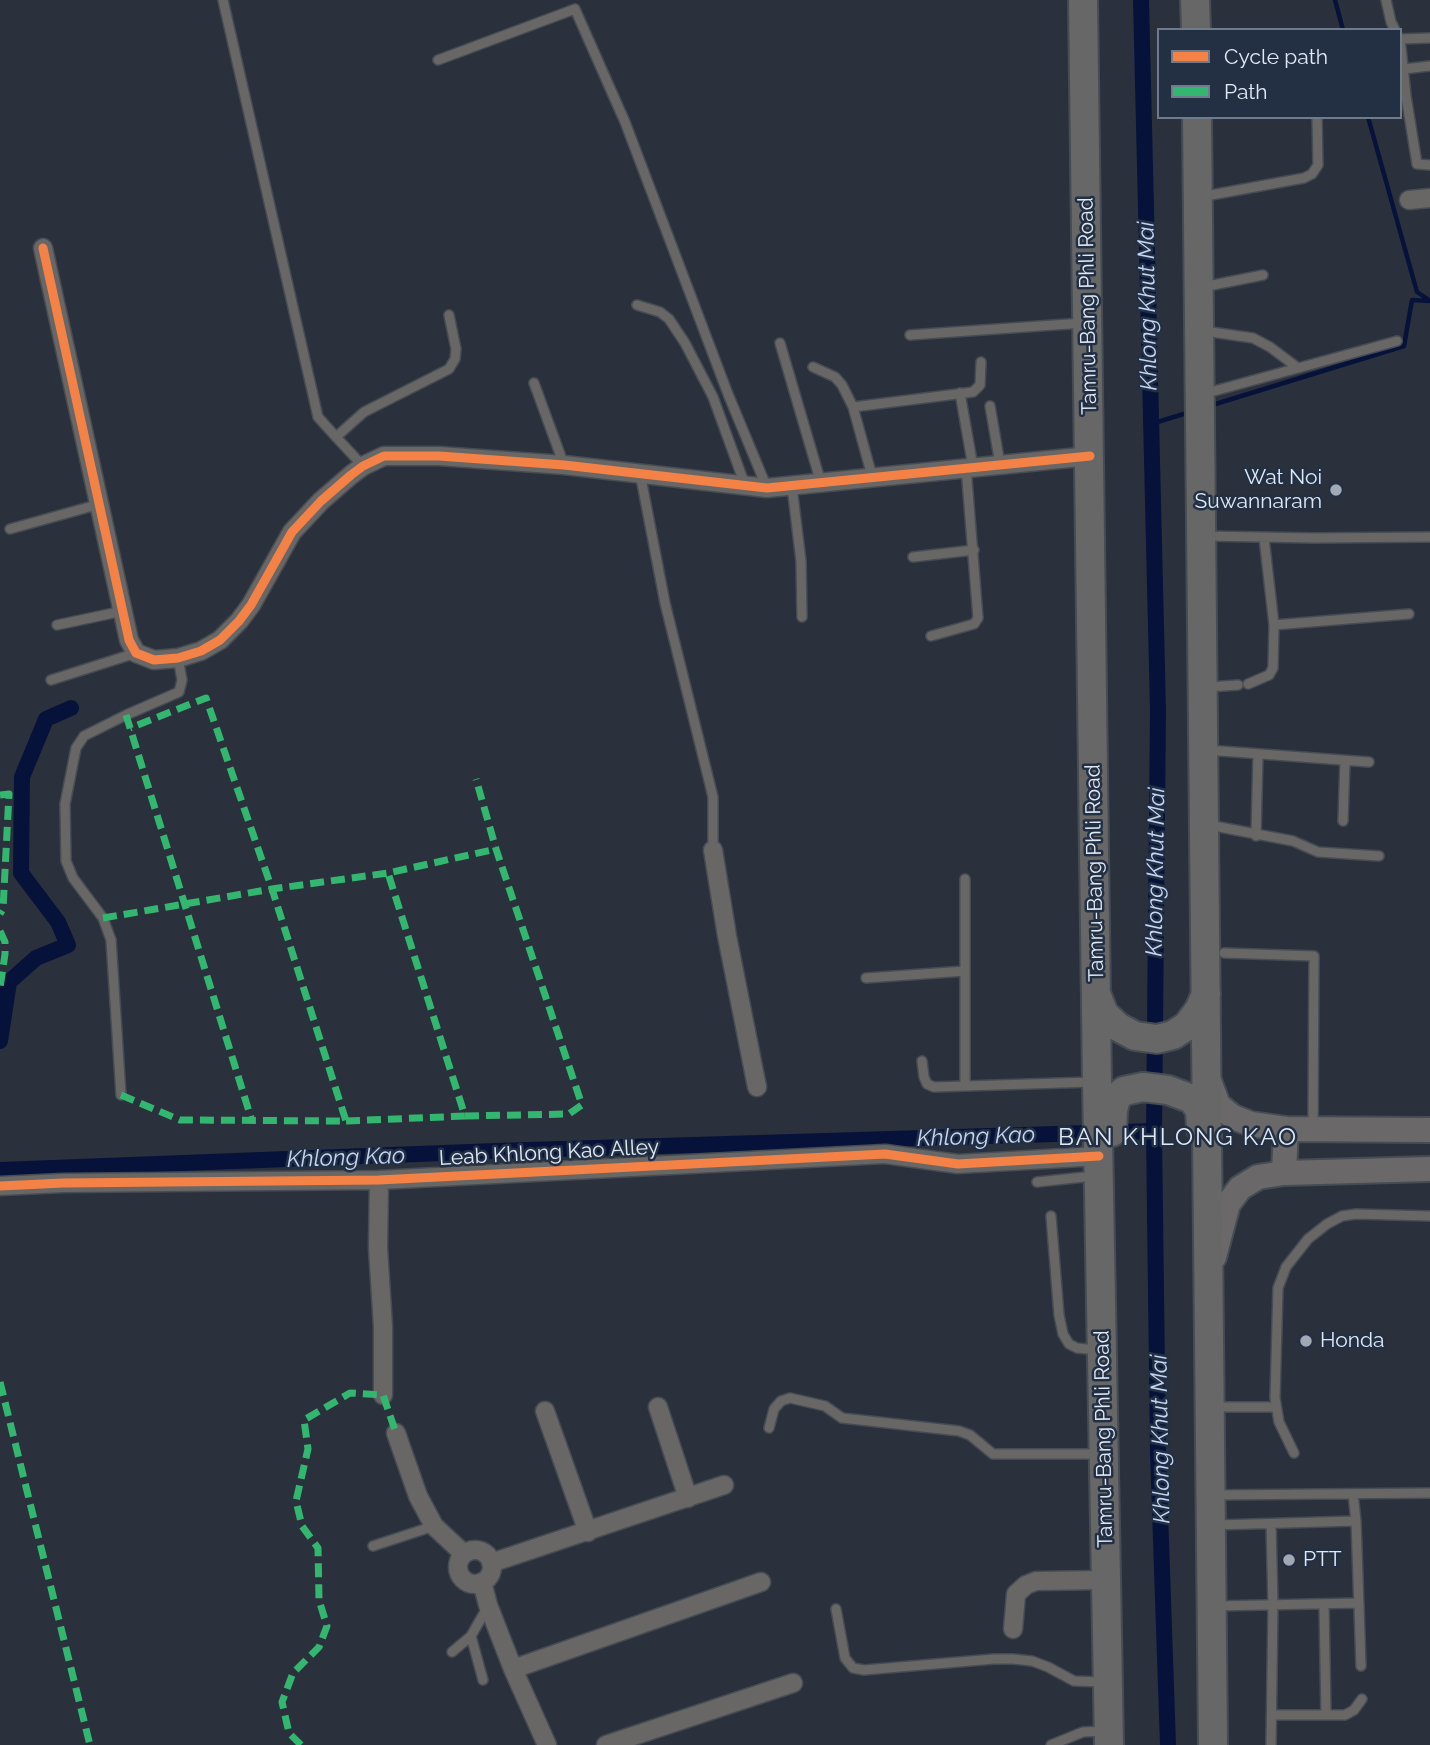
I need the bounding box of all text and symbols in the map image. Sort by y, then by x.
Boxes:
legend [1157,28,1402,119]
text: Cycle path [1224,44,1328,69]
text: Path [1224,79,1268,104]
street label: Tamru-Bang Phli Road [1074,197,1102,415]
water label: Khlong Khut Mai [1133,221,1163,391]
place label: Wat Noi Suwannaram [1195,465,1322,515]
marker: Wat Noi Suwannaram [1328,482,1344,498]
street label: Tamru-Bang Phli Road [1081,764,1109,982]
water label: Khlong Khut Mai [1141,787,1171,957]
water label: Khlong Kao [916,1121,1036,1153]
district label: BAN KHLONG KAO [1060,1124,1296,1152]
street label: Leab Khlong Kao Alley [438,1135,660,1171]
water label: Khlong Kao [286,1142,406,1174]
place label: Honda [1320,1328,1385,1354]
street label: Tamru-Bang Phli Road [1090,1330,1118,1548]
marker: Honda [1298,1333,1314,1349]
water label: Khlong Khut Mai [1146,1354,1176,1524]
place label: PTT [1303,1547,1342,1573]
marker: PTT [1281,1552,1297,1568]

